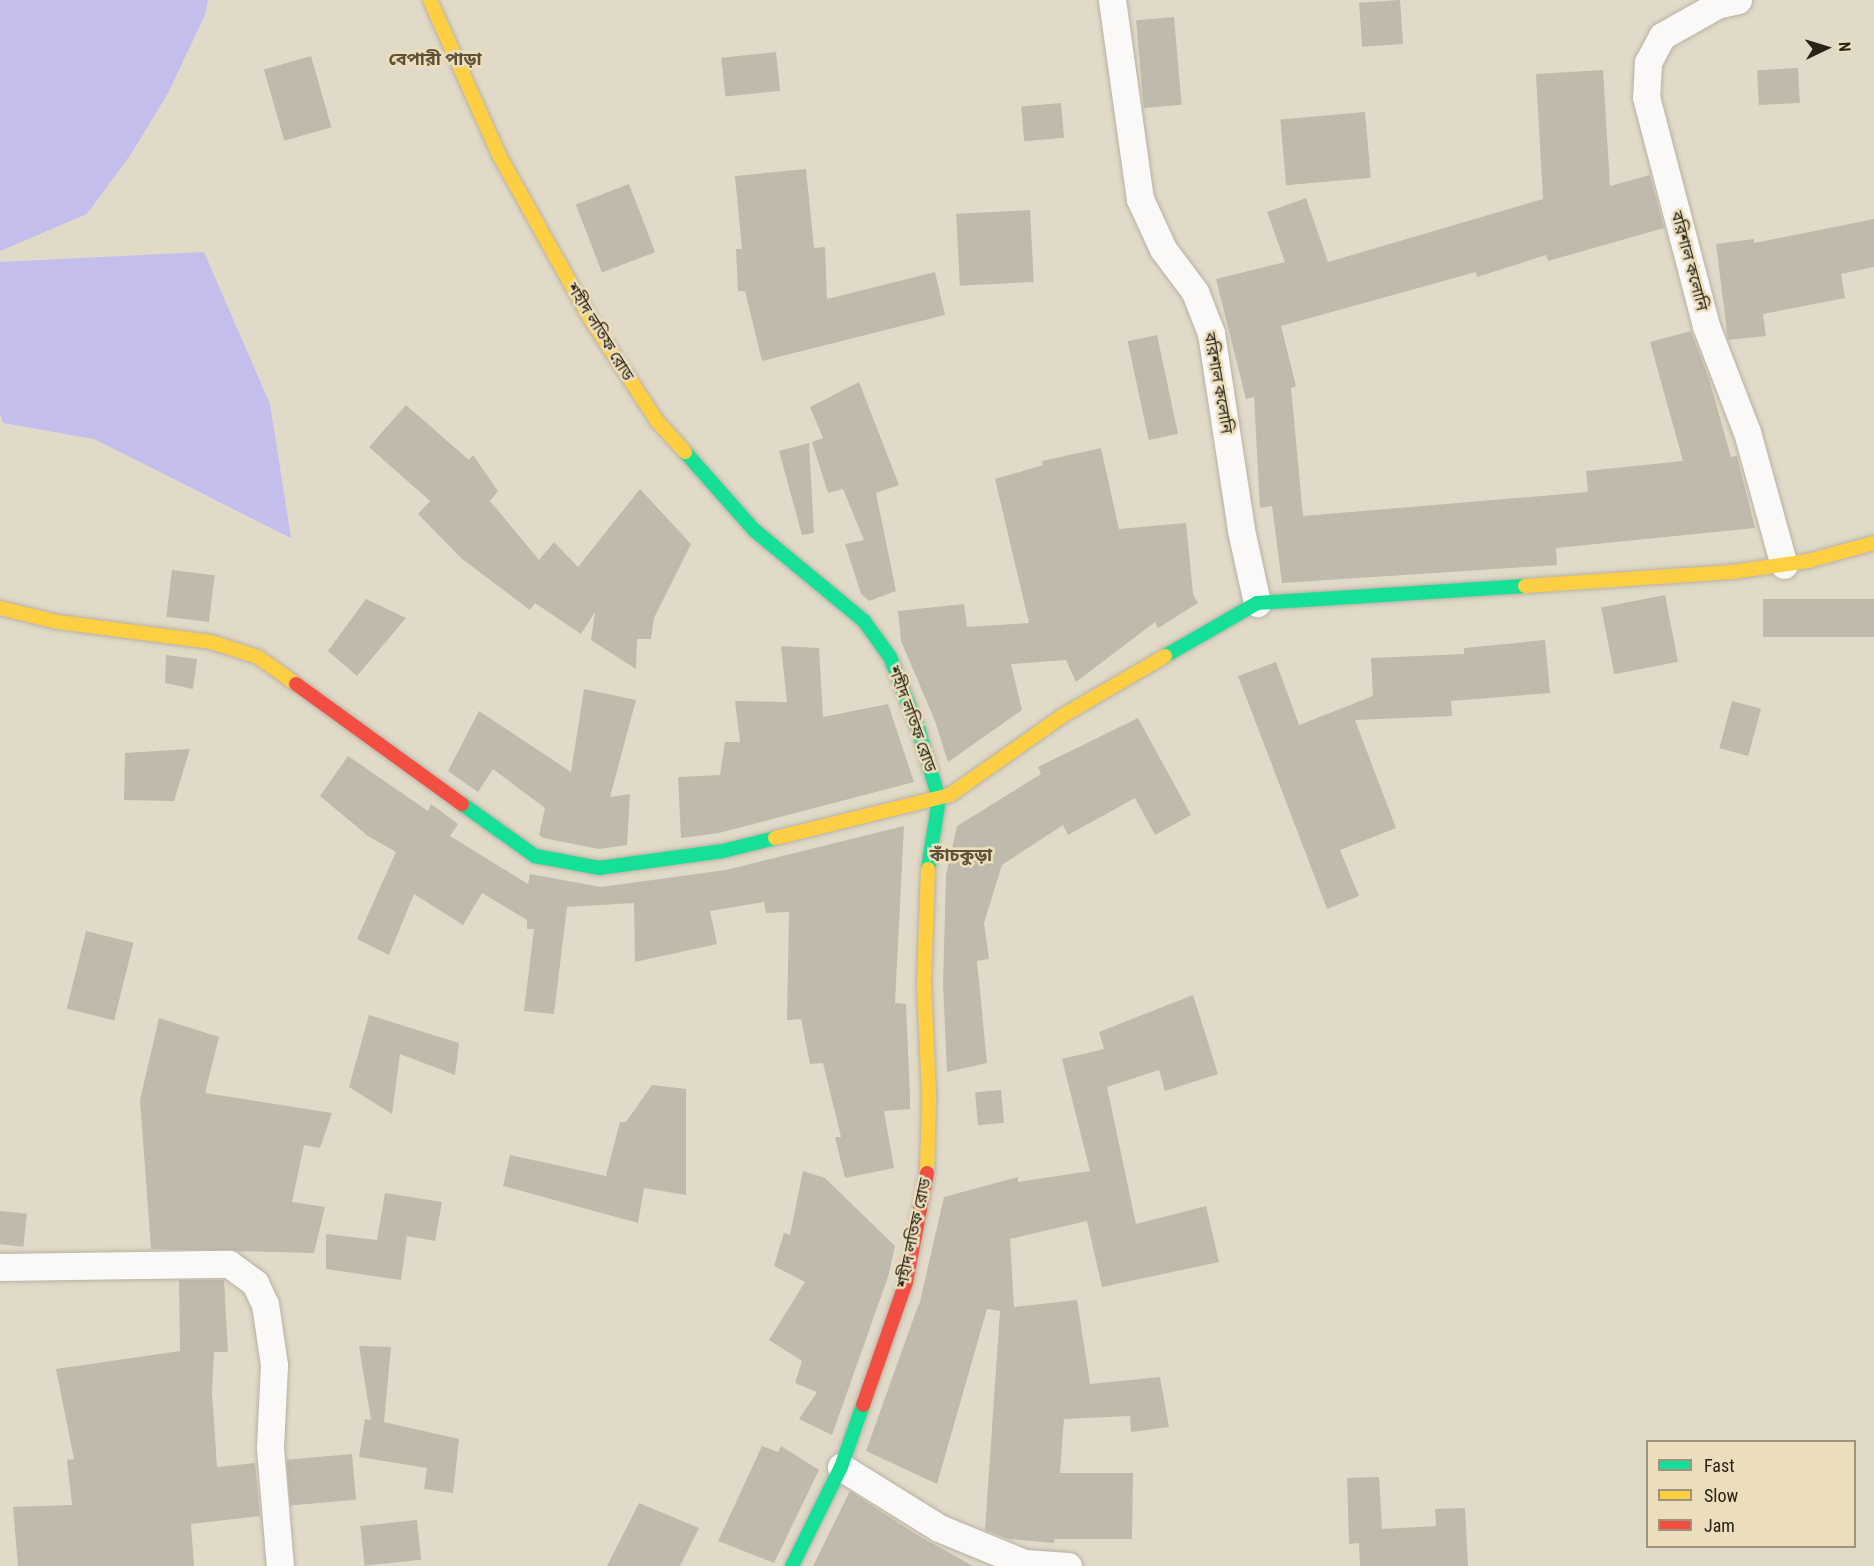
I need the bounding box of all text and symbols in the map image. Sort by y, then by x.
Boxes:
north arrow [1796,18,1856,78]
text: N [1835,41,1854,52]
district label: বেপারী পাড়া [388,48,482,70]
street label: বরিশাল কলোনি [1666,209,1712,313]
street label: শহীদ লতিফ রোড [562,280,638,384]
street label: বরিশাল কলোনি [1200,331,1236,435]
street label: শহীদ লতিফ রোড [884,663,940,775]
district label: কাঁচকুড়া [930,844,992,866]
street label: শহীদ লতিফ রোড [893,1177,935,1289]
legend [1646,1440,1856,1548]
text: Fast [1704,1455,1735,1476]
text: Slow [1704,1485,1738,1506]
text: Jam [1704,1515,1735,1536]

